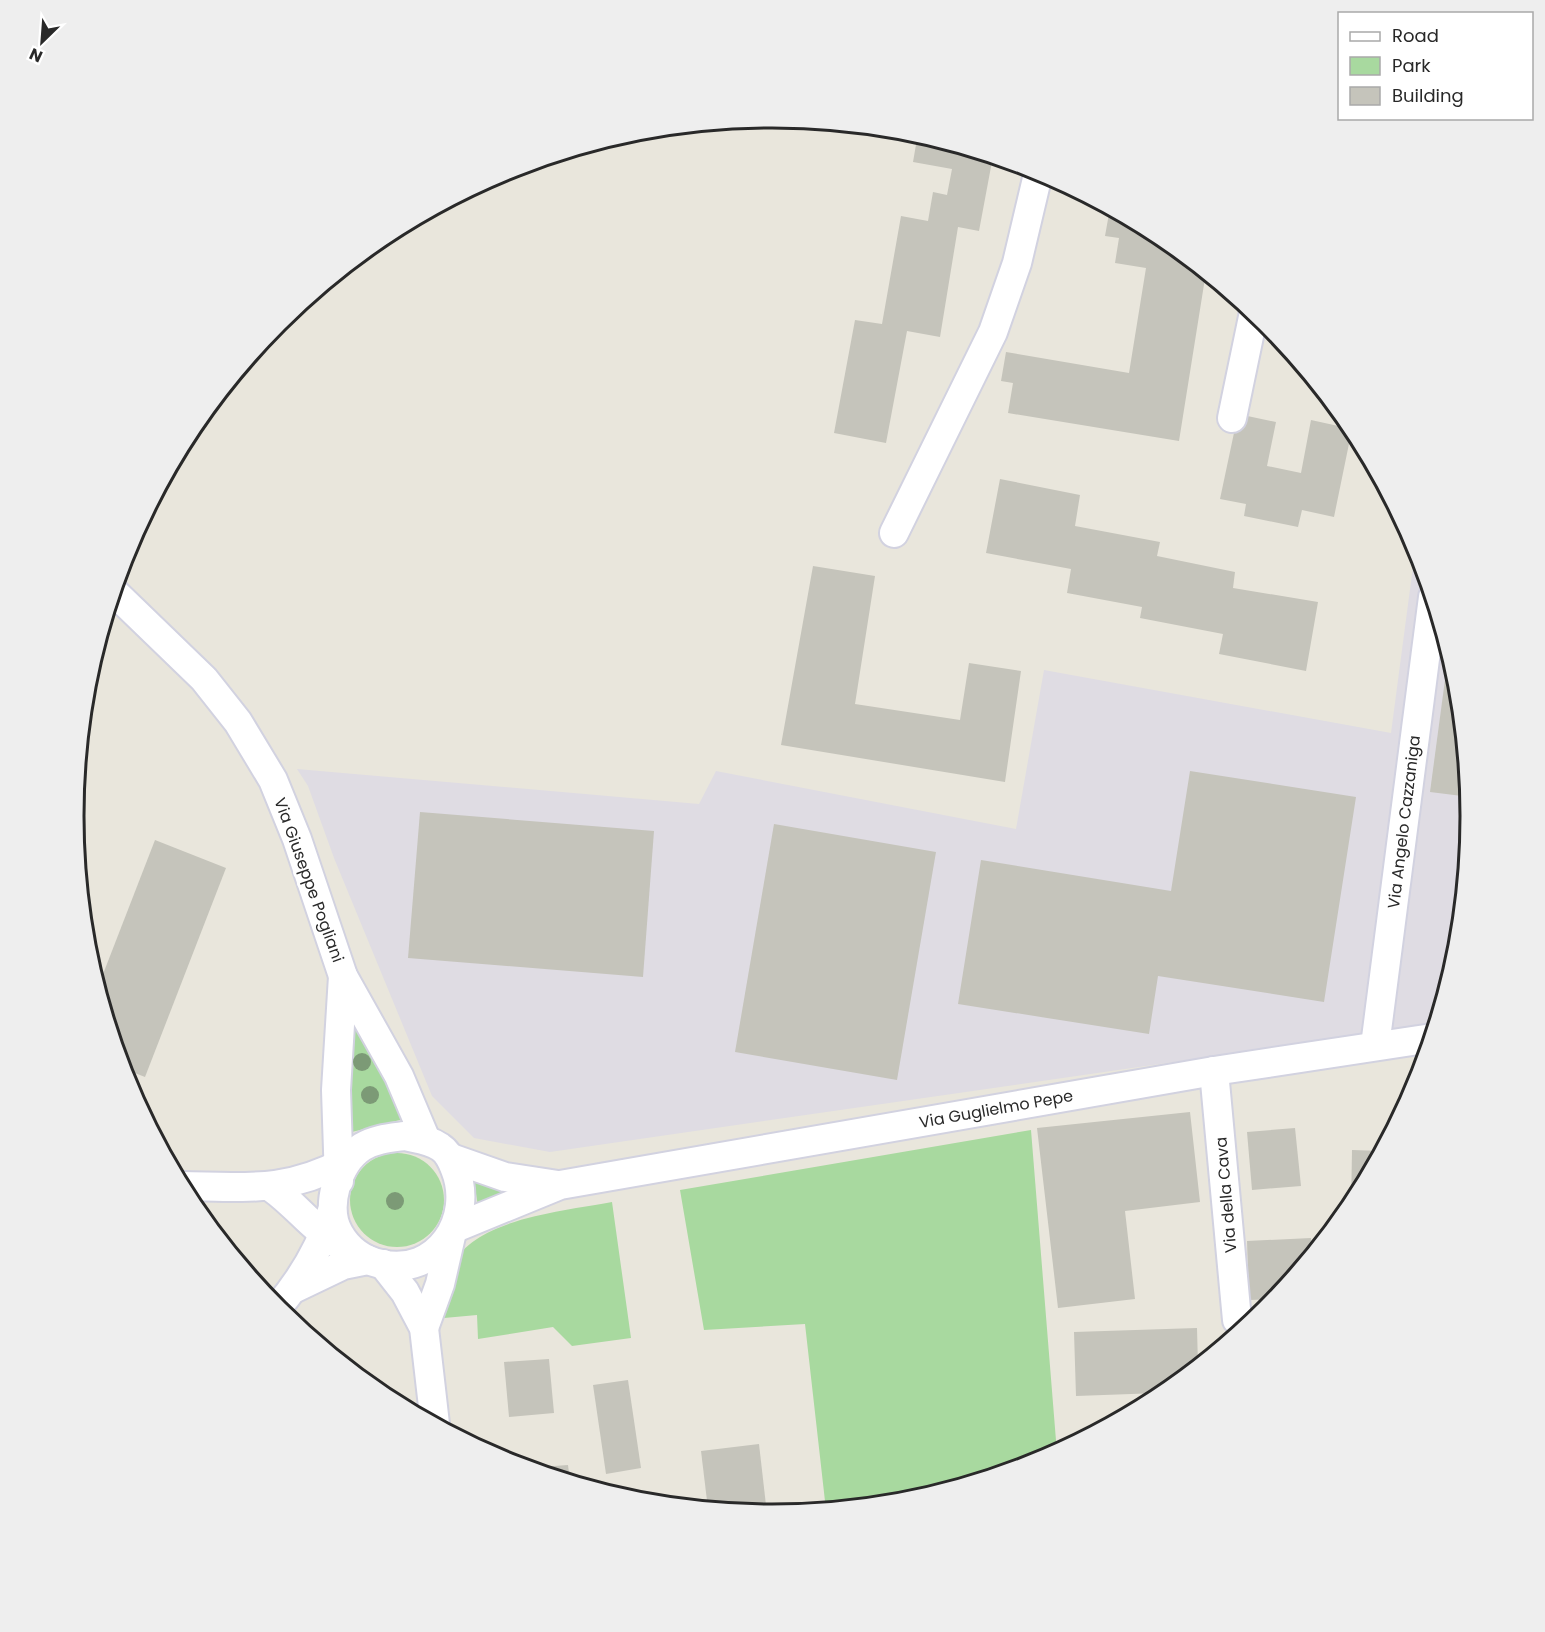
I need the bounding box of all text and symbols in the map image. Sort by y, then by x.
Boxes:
north arrow [12,12,72,72]
legend [1338,12,1533,120]
text: Road [1392,23,1439,48]
text: N [26,42,46,68]
text: Park [1392,53,1431,78]
text: Building [1392,83,1464,108]
street label: Via Angelo Cazzaniga [1382,734,1426,910]
street label: Via Giuseppe Pogliani [268,794,350,966]
street label: Via Guglielmo Pepe [917,1084,1075,1134]
street label: Via della Cava [1209,1136,1243,1254]

